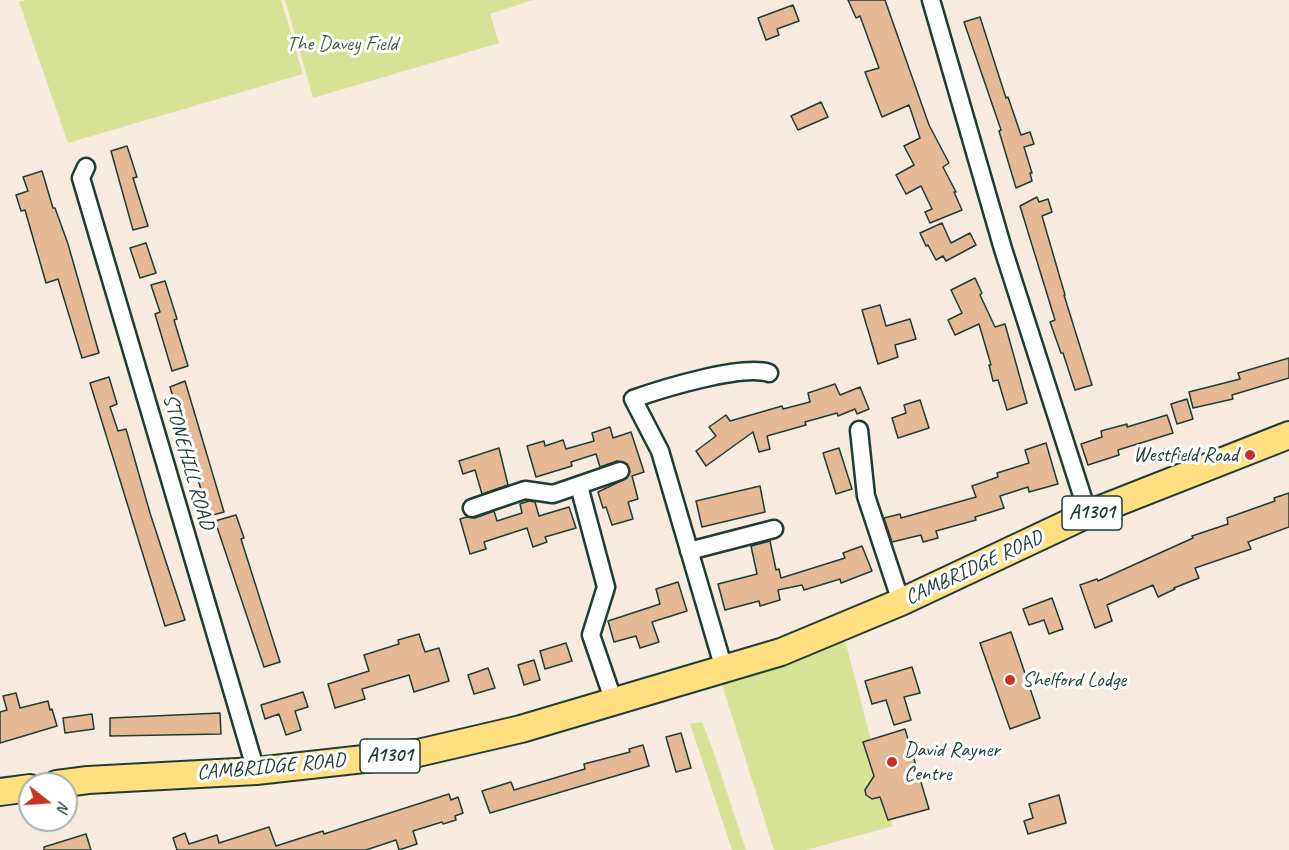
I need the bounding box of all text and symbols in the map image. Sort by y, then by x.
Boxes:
park label: The Davey Field [287,31,397,57]
street label: STONEHILL ROAD [157,391,219,533]
place label: Westfield Road [1133,442,1238,468]
marker: Westfield Road [1243,448,1257,462]
road number: A1301 [1062,496,1122,530]
street label: CAMBRIDGE ROAD [901,525,1047,611]
place label: Shelford Lodge [1022,667,1126,693]
marker: Shelford Lodge [1003,673,1017,687]
place label: David Rayner Centre [904,737,1000,787]
road number: A1301 [360,739,420,773]
street label: CAMBRIDGE ROAD [196,748,346,786]
marker: David Rayner Centre [885,755,899,769]
north arrow [18,772,78,832]
text: N [52,799,74,814]

